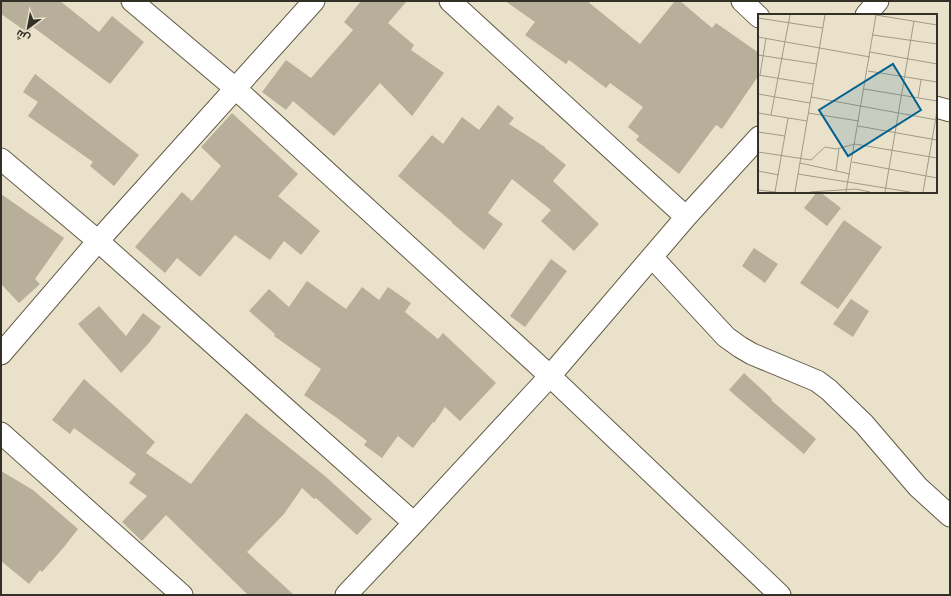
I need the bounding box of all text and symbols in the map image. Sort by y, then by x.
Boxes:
north arrow [8,8,48,48]
inset map [758,14,937,193]
text: ش [14,27,32,45]

